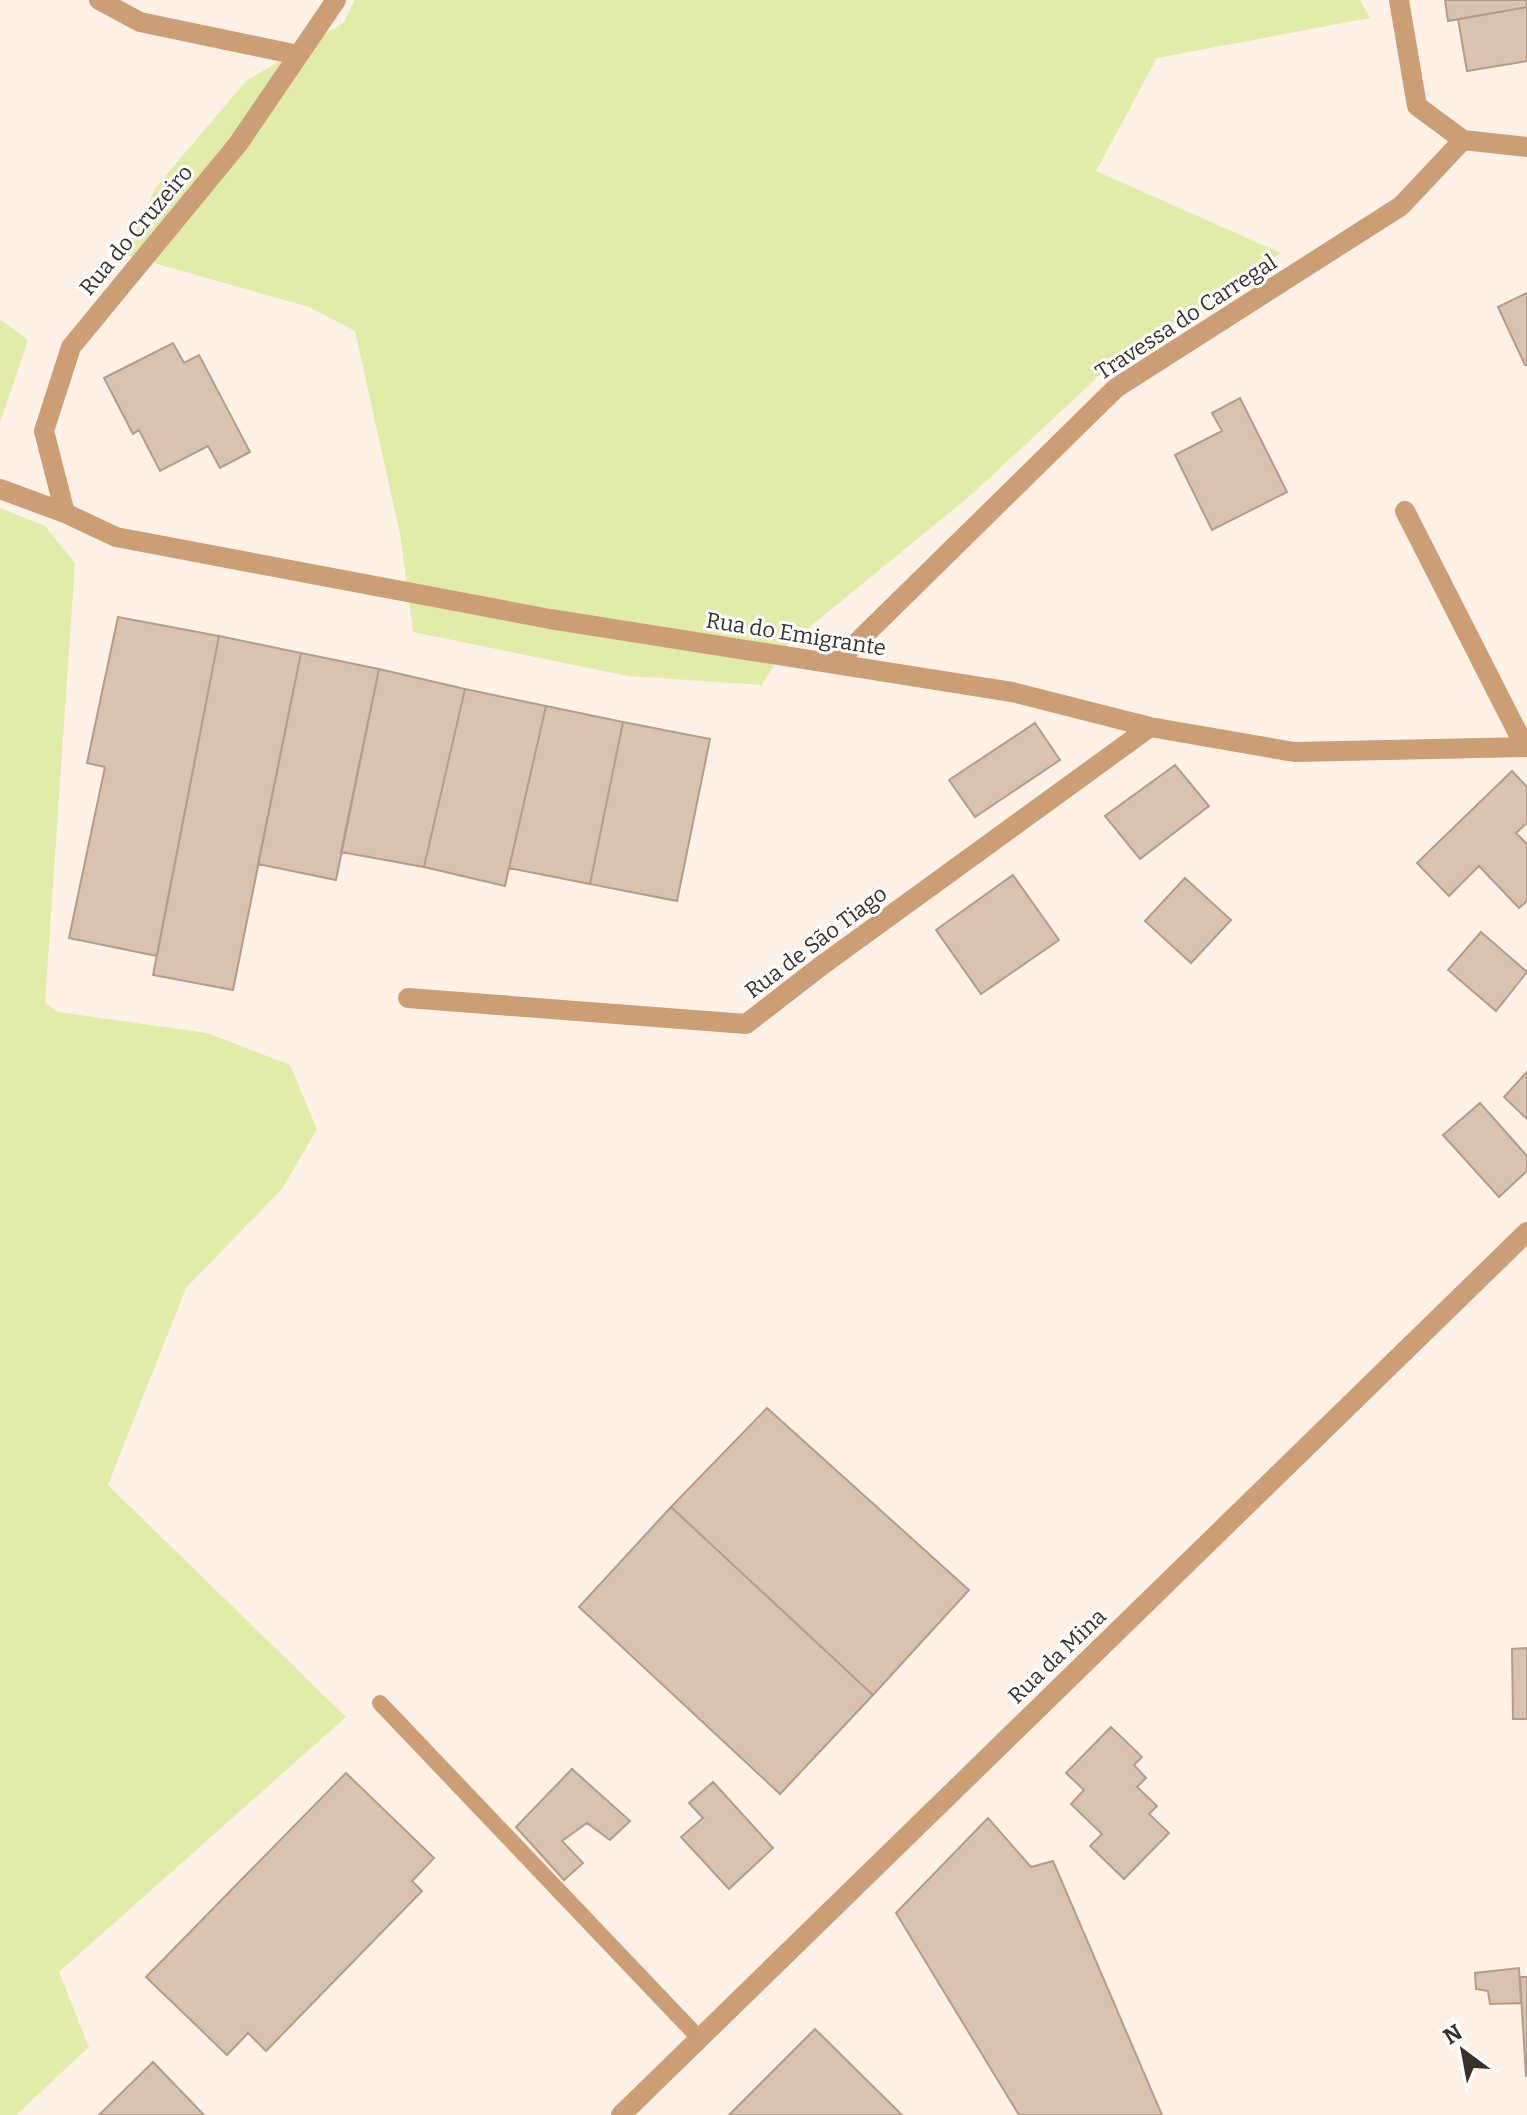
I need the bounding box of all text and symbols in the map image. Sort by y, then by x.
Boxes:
street label: Rua do Cruzeiro [74,159,198,301]
street label: Travessa do Carregal [1090,248,1282,386]
street label: Rua do Emigrante [704,606,888,662]
street label: Rua de São Tiago [740,880,892,1004]
street label: Rua da Mina [1002,1603,1112,1709]
north arrow [1423,2011,1503,2091]
text: N [1438,2019,1467,2050]

